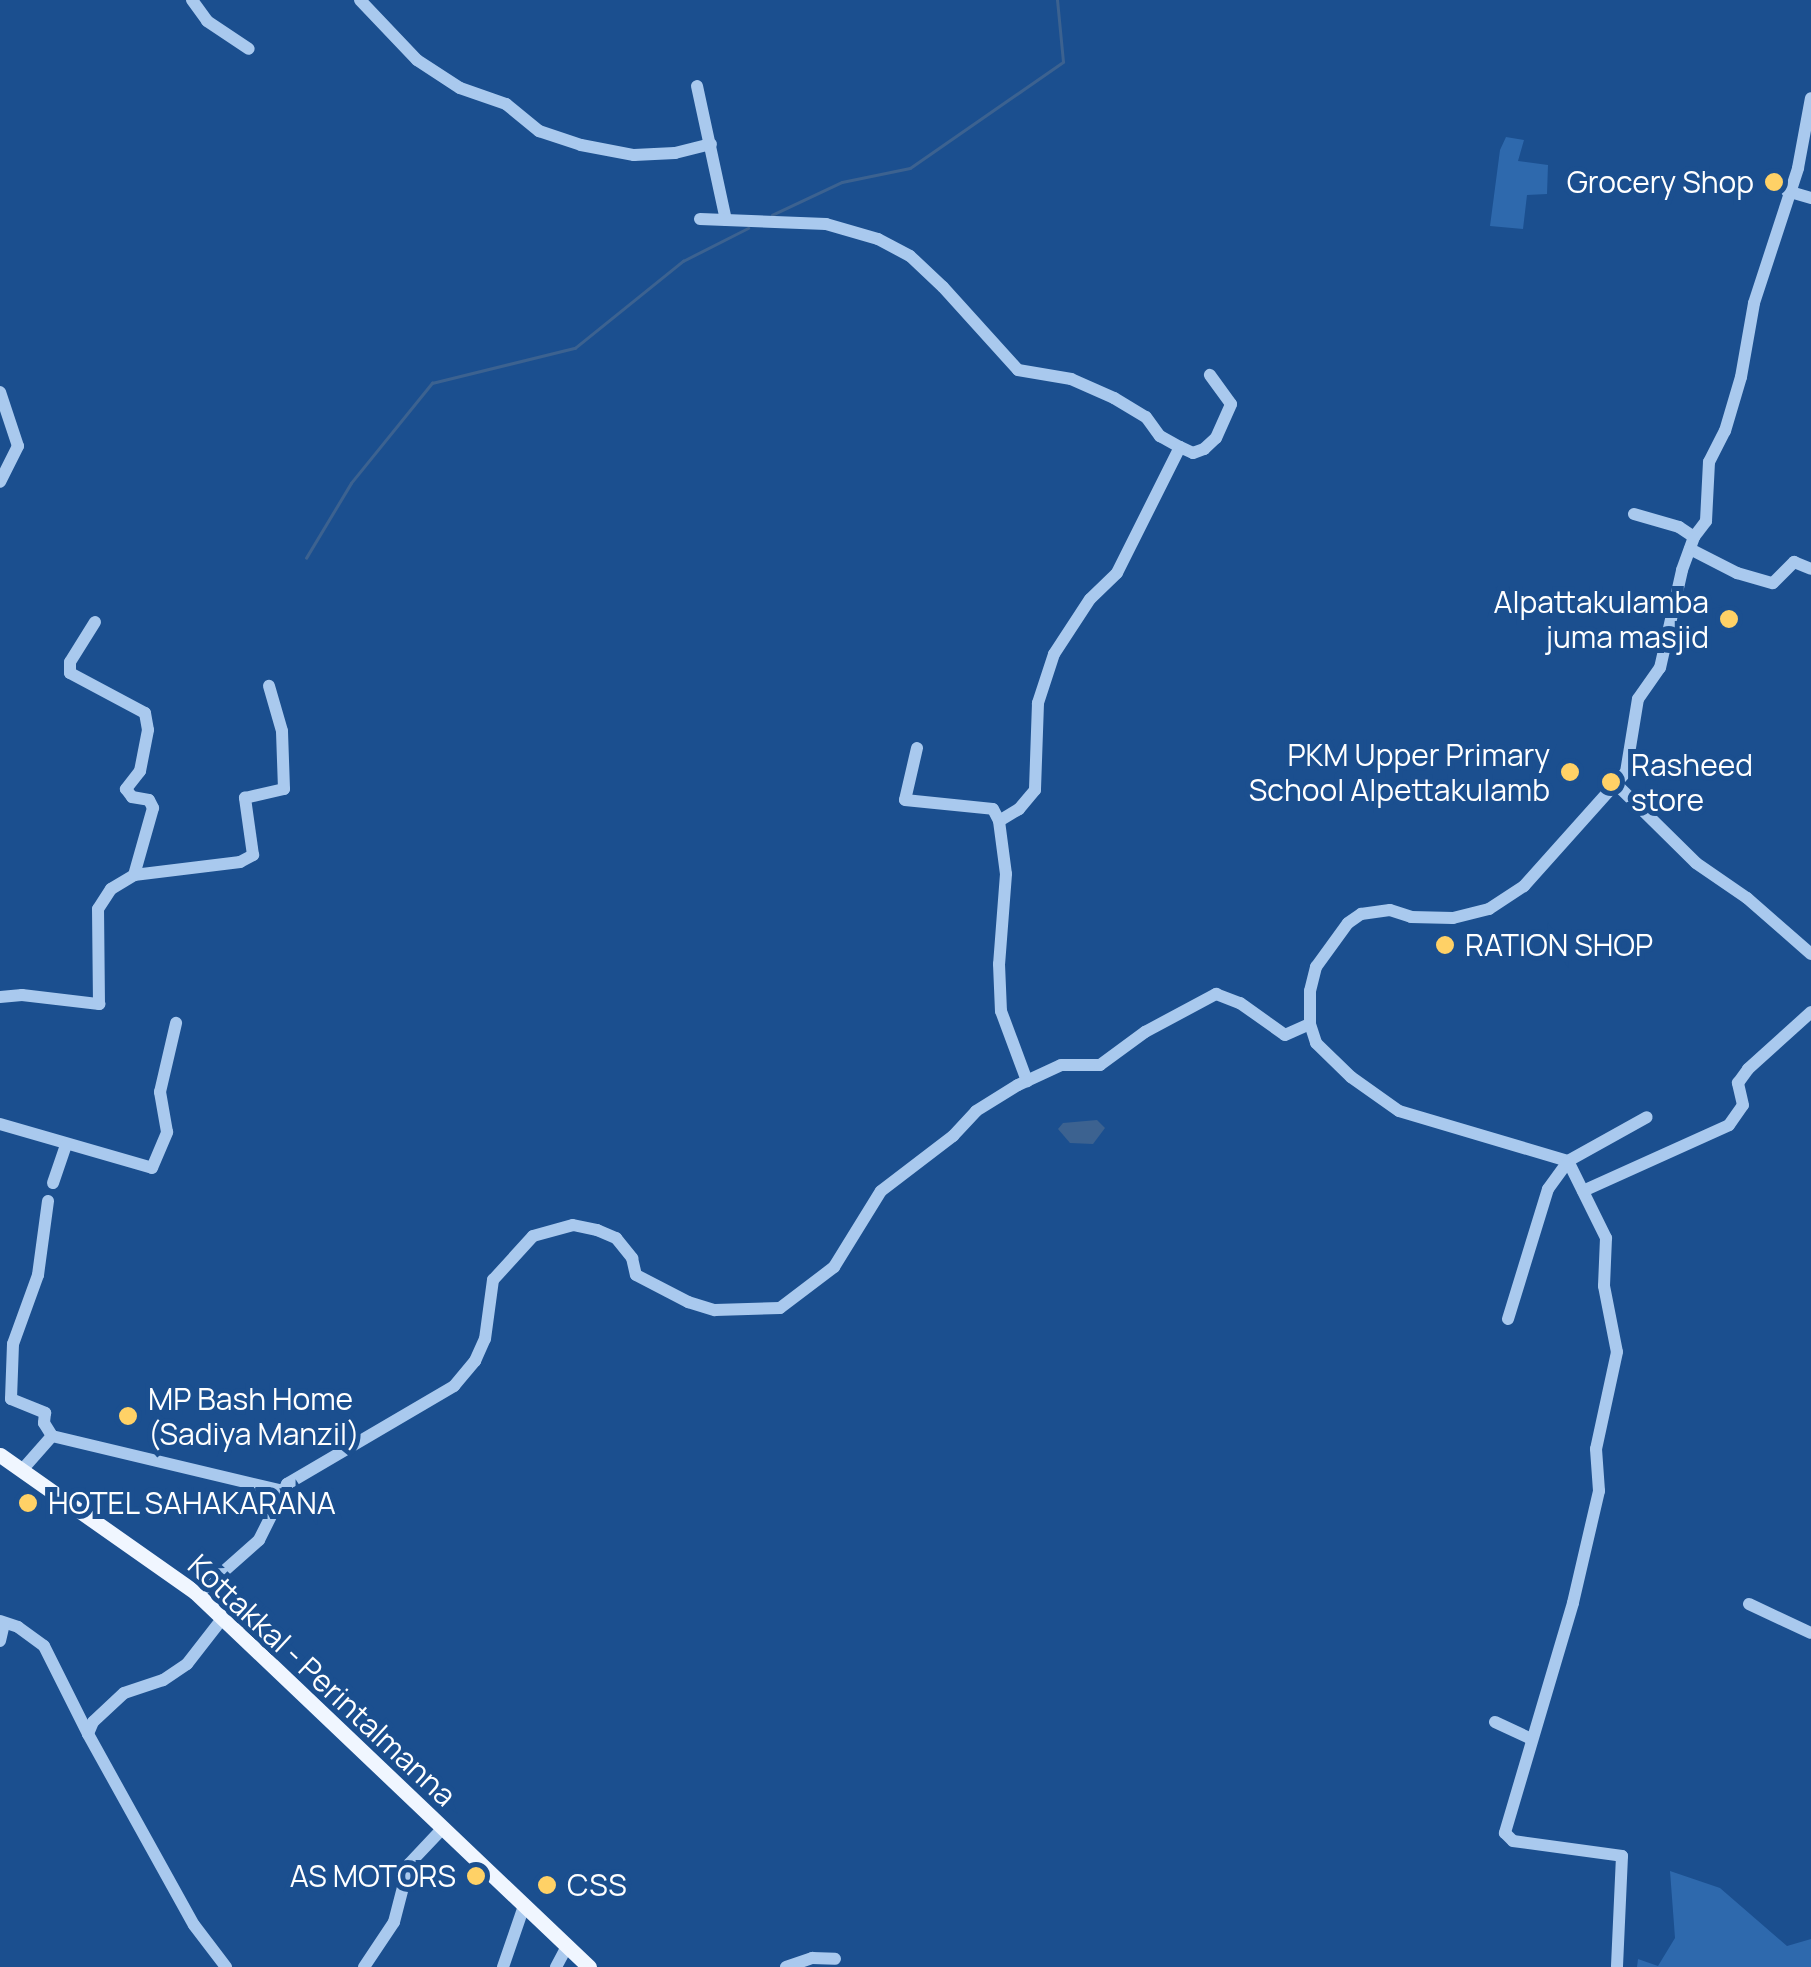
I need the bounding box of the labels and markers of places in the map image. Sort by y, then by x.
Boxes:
place label: Grocery Shop [1567,164,1754,200]
marker: Grocery Shop [1763,171,1785,193]
place label: Alpattakulamba juma masjid [1493,584,1709,654]
marker: Alpattakulamba juma masjid [1718,608,1740,630]
place label: PKM Upper Primary School Alpettakulamb [1249,737,1550,808]
place label: Rasheed store [1631,747,1753,818]
marker: PKM Upper Primary School Alpettakulamb [1559,761,1581,783]
marker: Rasheed store [1600,771,1622,793]
place label: RATION SHOP [1465,927,1653,963]
marker: RATION SHOP [1434,934,1456,956]
place label: MP Bash Home (Sadiya Manzil) [148,1381,360,1452]
marker: MP Bash Home (Sadiya Manzil) [117,1405,139,1427]
place label: HOTEL SAHAKARANA [48,1485,337,1521]
marker: HOTEL SAHAKARANA [17,1492,39,1514]
place label: AS MOTORS [290,1858,456,1894]
marker: AS MOTORS [465,1865,487,1887]
place label: CSS [567,1867,627,1903]
marker: CSS [536,1874,558,1896]

